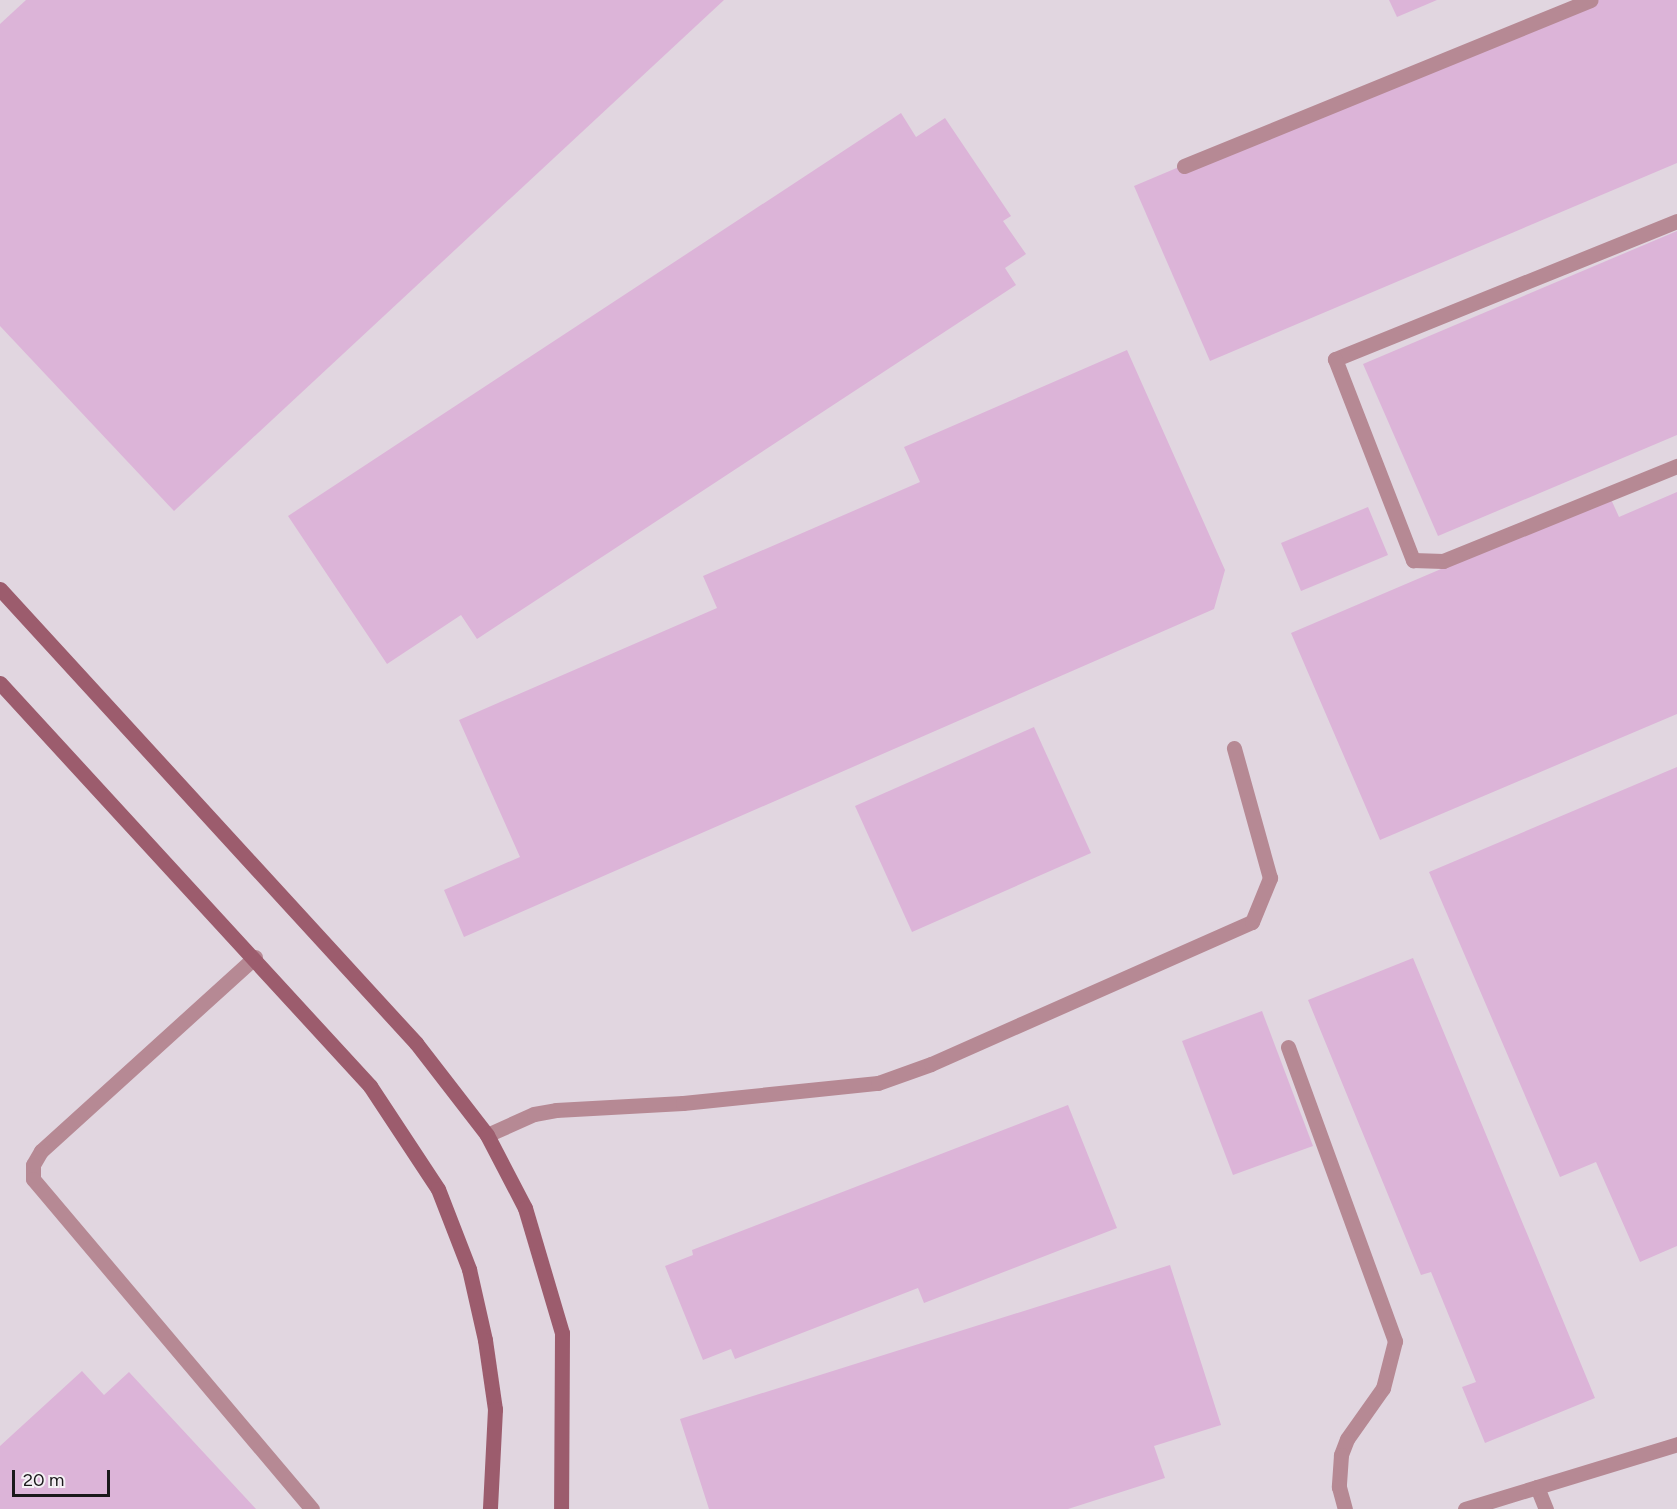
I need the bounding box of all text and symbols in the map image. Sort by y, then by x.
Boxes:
scale bar [15,1458,112,1496]
text: 20 m [23,1469,64,1491]

